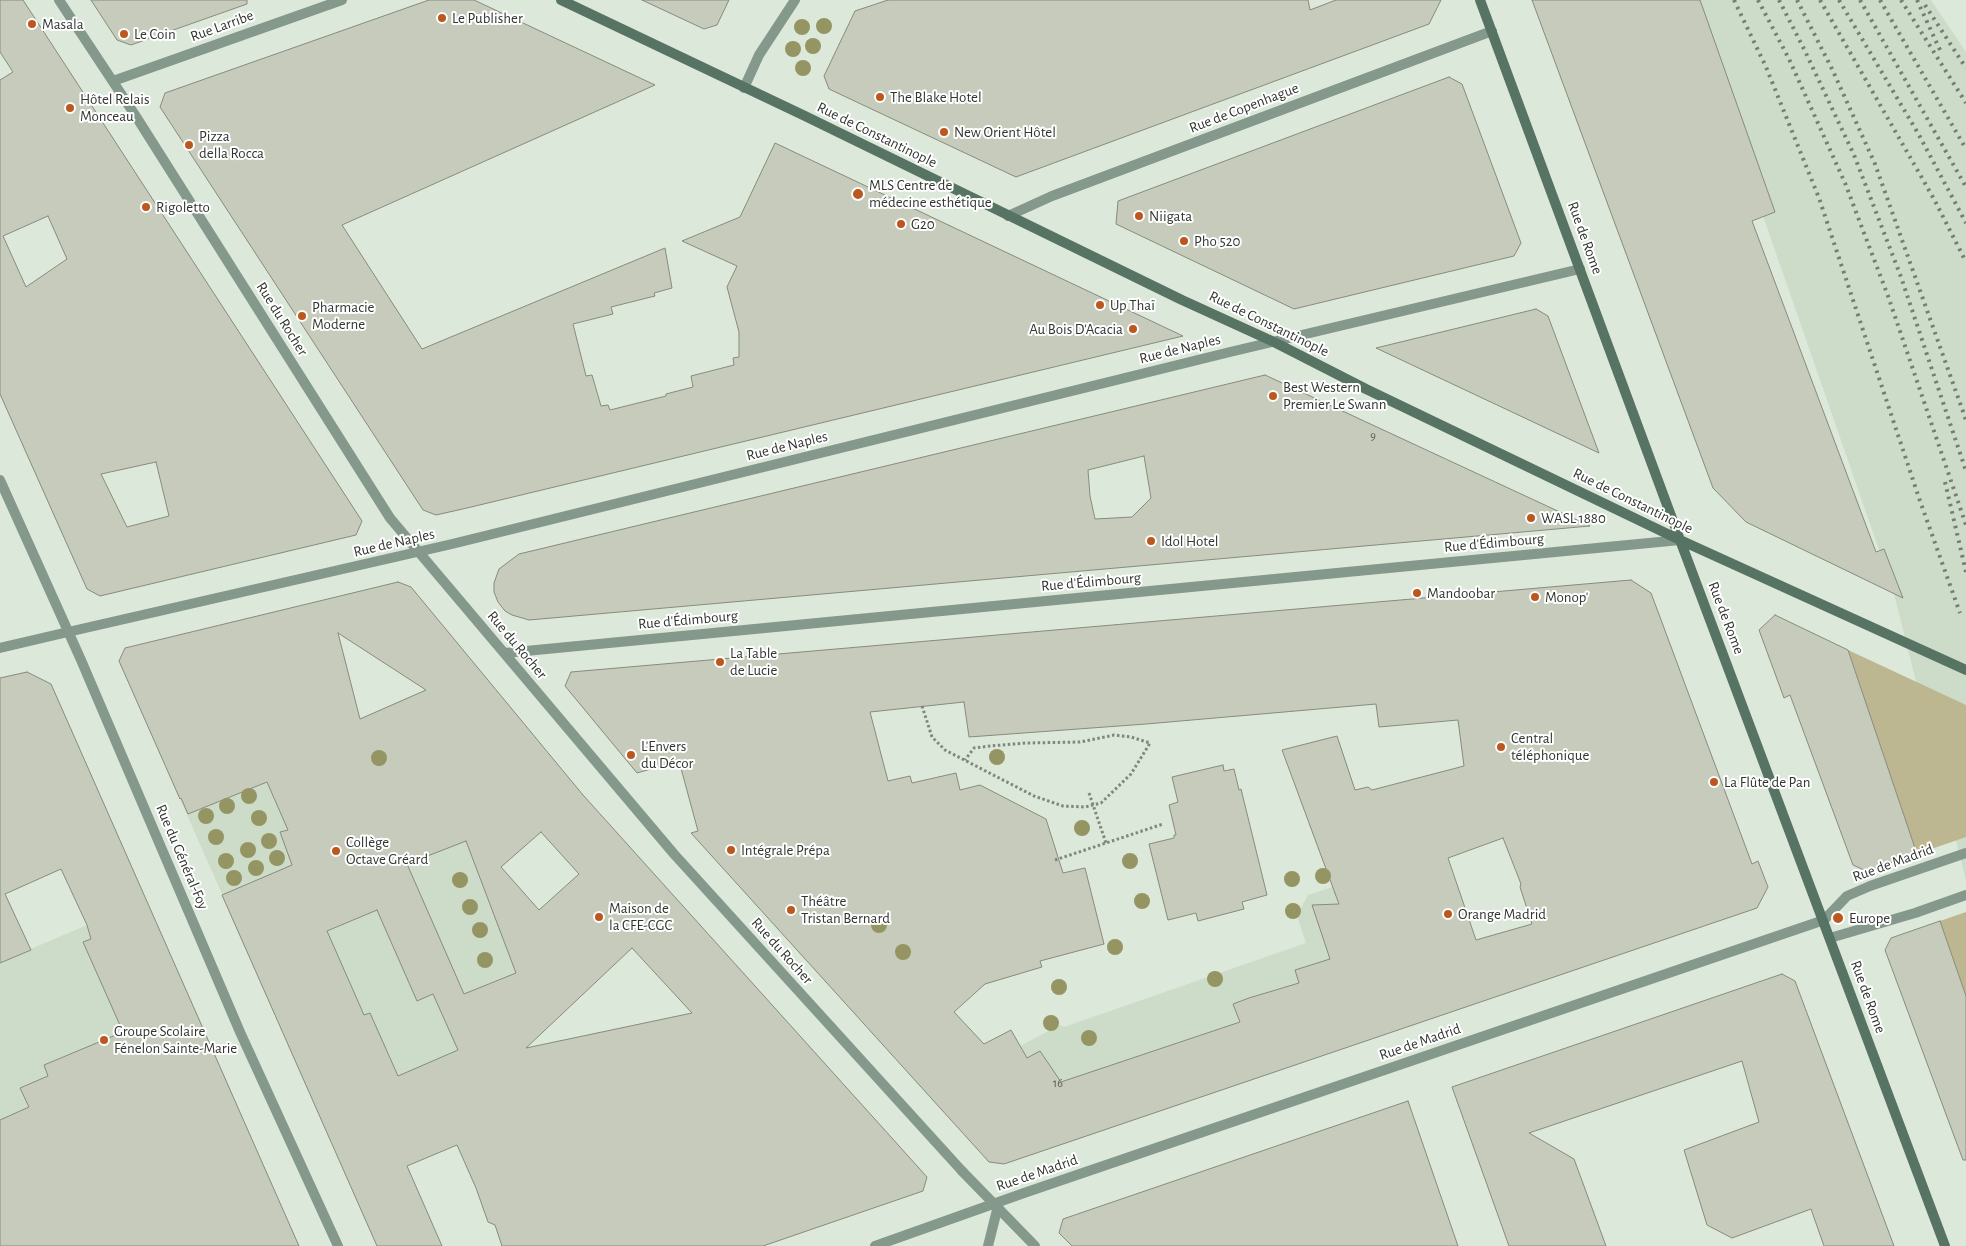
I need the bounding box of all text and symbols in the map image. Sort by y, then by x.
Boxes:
street label: Rue Larribe [188,6,256,46]
place label: Le Publisher [452,9,523,27]
marker: Le Publisher [436,12,448,24]
place label: Masala [42,15,84,33]
marker: Masala [26,18,38,30]
place label: Le Coin [134,25,176,43]
marker: Le Coin [118,28,130,40]
street label: Rue de Copenhague [1187,79,1301,137]
place label: The Blake Hotel [890,88,982,106]
place label: Hôtel Relais Monceau [80,90,150,125]
marker: The Blake Hotel [874,91,886,103]
street label: Rue de Constantinople [814,98,940,172]
marker: Hôtel Relais Monceau [64,102,76,114]
place label: New Orient Hôtel [954,123,1056,141]
marker: New Orient Hôtel [938,126,950,138]
place label: Pizza della Rocca [199,127,264,162]
marker: Pizza della Rocca [183,139,195,151]
place label: MLS Centre de médecine esthétique [869,176,992,211]
marker: MLS Centre de médecine esthétique [851,187,865,201]
place label: Rigoletto [156,198,210,216]
street label: Rue de Rome [1564,199,1606,277]
marker: Rigoletto [140,201,152,213]
place label: Niigata [1149,207,1192,225]
marker: Niigata [1133,210,1145,222]
place label: G20 [911,215,935,233]
marker: G20 [895,218,907,230]
place label: Pho 520 [1194,232,1240,250]
marker: Pho 520 [1178,235,1190,247]
street label: Rue du Rocher [252,279,312,359]
street label: Rue de Constantinople [1206,287,1332,361]
place label: Up Thaï [1110,296,1155,314]
place label: Pharmacie Moderne [312,298,374,333]
marker: Up Thaï [1094,299,1106,311]
marker: Pharmacie Moderne [296,310,308,322]
place label: Au Bois D'Acacia [1029,320,1123,338]
marker: Au Bois D'Acacia [1127,323,1139,335]
street label: Rue de Naples [1138,330,1222,368]
place label: Best Western Premier Le Swann [1283,378,1386,413]
marker: Best Western Premier Le Swann [1267,390,1279,402]
street label: Rue de Naples [745,427,829,465]
house number: 9 [1370,429,1376,443]
street label: Rue de Constantinople [1570,464,1696,538]
place label: WASL 1880 [1541,509,1606,527]
marker: WASL 1880 [1525,512,1537,524]
street label: Rue de Naples [352,525,436,561]
street label: Rue d'Édimbourg [1443,530,1545,556]
place label: Idol Hotel [1161,532,1219,550]
marker: Idol Hotel [1145,535,1157,547]
street label: Rue d'Édimbourg [1040,569,1142,595]
street label: Rue de Rome [1704,579,1748,657]
place label: Mandoobar [1427,584,1495,602]
marker: Mandoobar [1411,587,1423,599]
place label: Monop' [1545,588,1588,606]
marker: Monop' [1529,591,1541,603]
street label: Rue du Rocher [483,607,551,683]
street label: Rue d'Édimbourg [637,607,739,633]
place label: La Table de Lucie [730,644,777,679]
marker: La Table de Lucie [714,656,726,668]
place label: Central téléphonique [1511,729,1589,764]
place label: L'Envers du Décor [641,737,693,772]
marker: Central téléphonique [1495,741,1507,753]
marker: L'Envers du Décor [625,749,637,761]
place label: La Flûte de Pan [1724,773,1811,791]
marker: La Flûte de Pan [1708,776,1720,788]
street label: Rue du Général-Foy [152,802,212,912]
place label: Collège Octave Gréard [346,833,428,868]
street label: Rue de Madrid [1850,840,1936,886]
place label: Intégrale Prépa [741,841,830,859]
marker: Intégrale Prépa [725,844,737,856]
marker: Collège Octave Gréard [330,845,342,857]
place label: Théâtre Tristan Bernard [801,892,890,927]
place label: Maison de la CFE-CGC [609,899,672,934]
marker: Théâtre Tristan Bernard [785,904,797,916]
place label: Orange Madrid [1458,905,1546,923]
marker: Orange Madrid [1442,908,1454,920]
place label: Europe [1849,909,1890,927]
marker: Maison de la CFE-CGC [593,911,605,923]
marker: Europe [1831,911,1845,925]
street label: Rue du Rocher [747,914,817,988]
street label: Rue de Rome [1847,958,1889,1036]
street label: Rue de Madrid [1377,1020,1463,1064]
place label: Groupe Scolaire Fénelon Sainte-Marie [114,1022,237,1057]
marker: Groupe Scolaire Fénelon Sainte-Marie [98,1034,110,1046]
house number: 16 [1053,1076,1063,1090]
street label: Rue de Madrid [994,1151,1080,1195]

